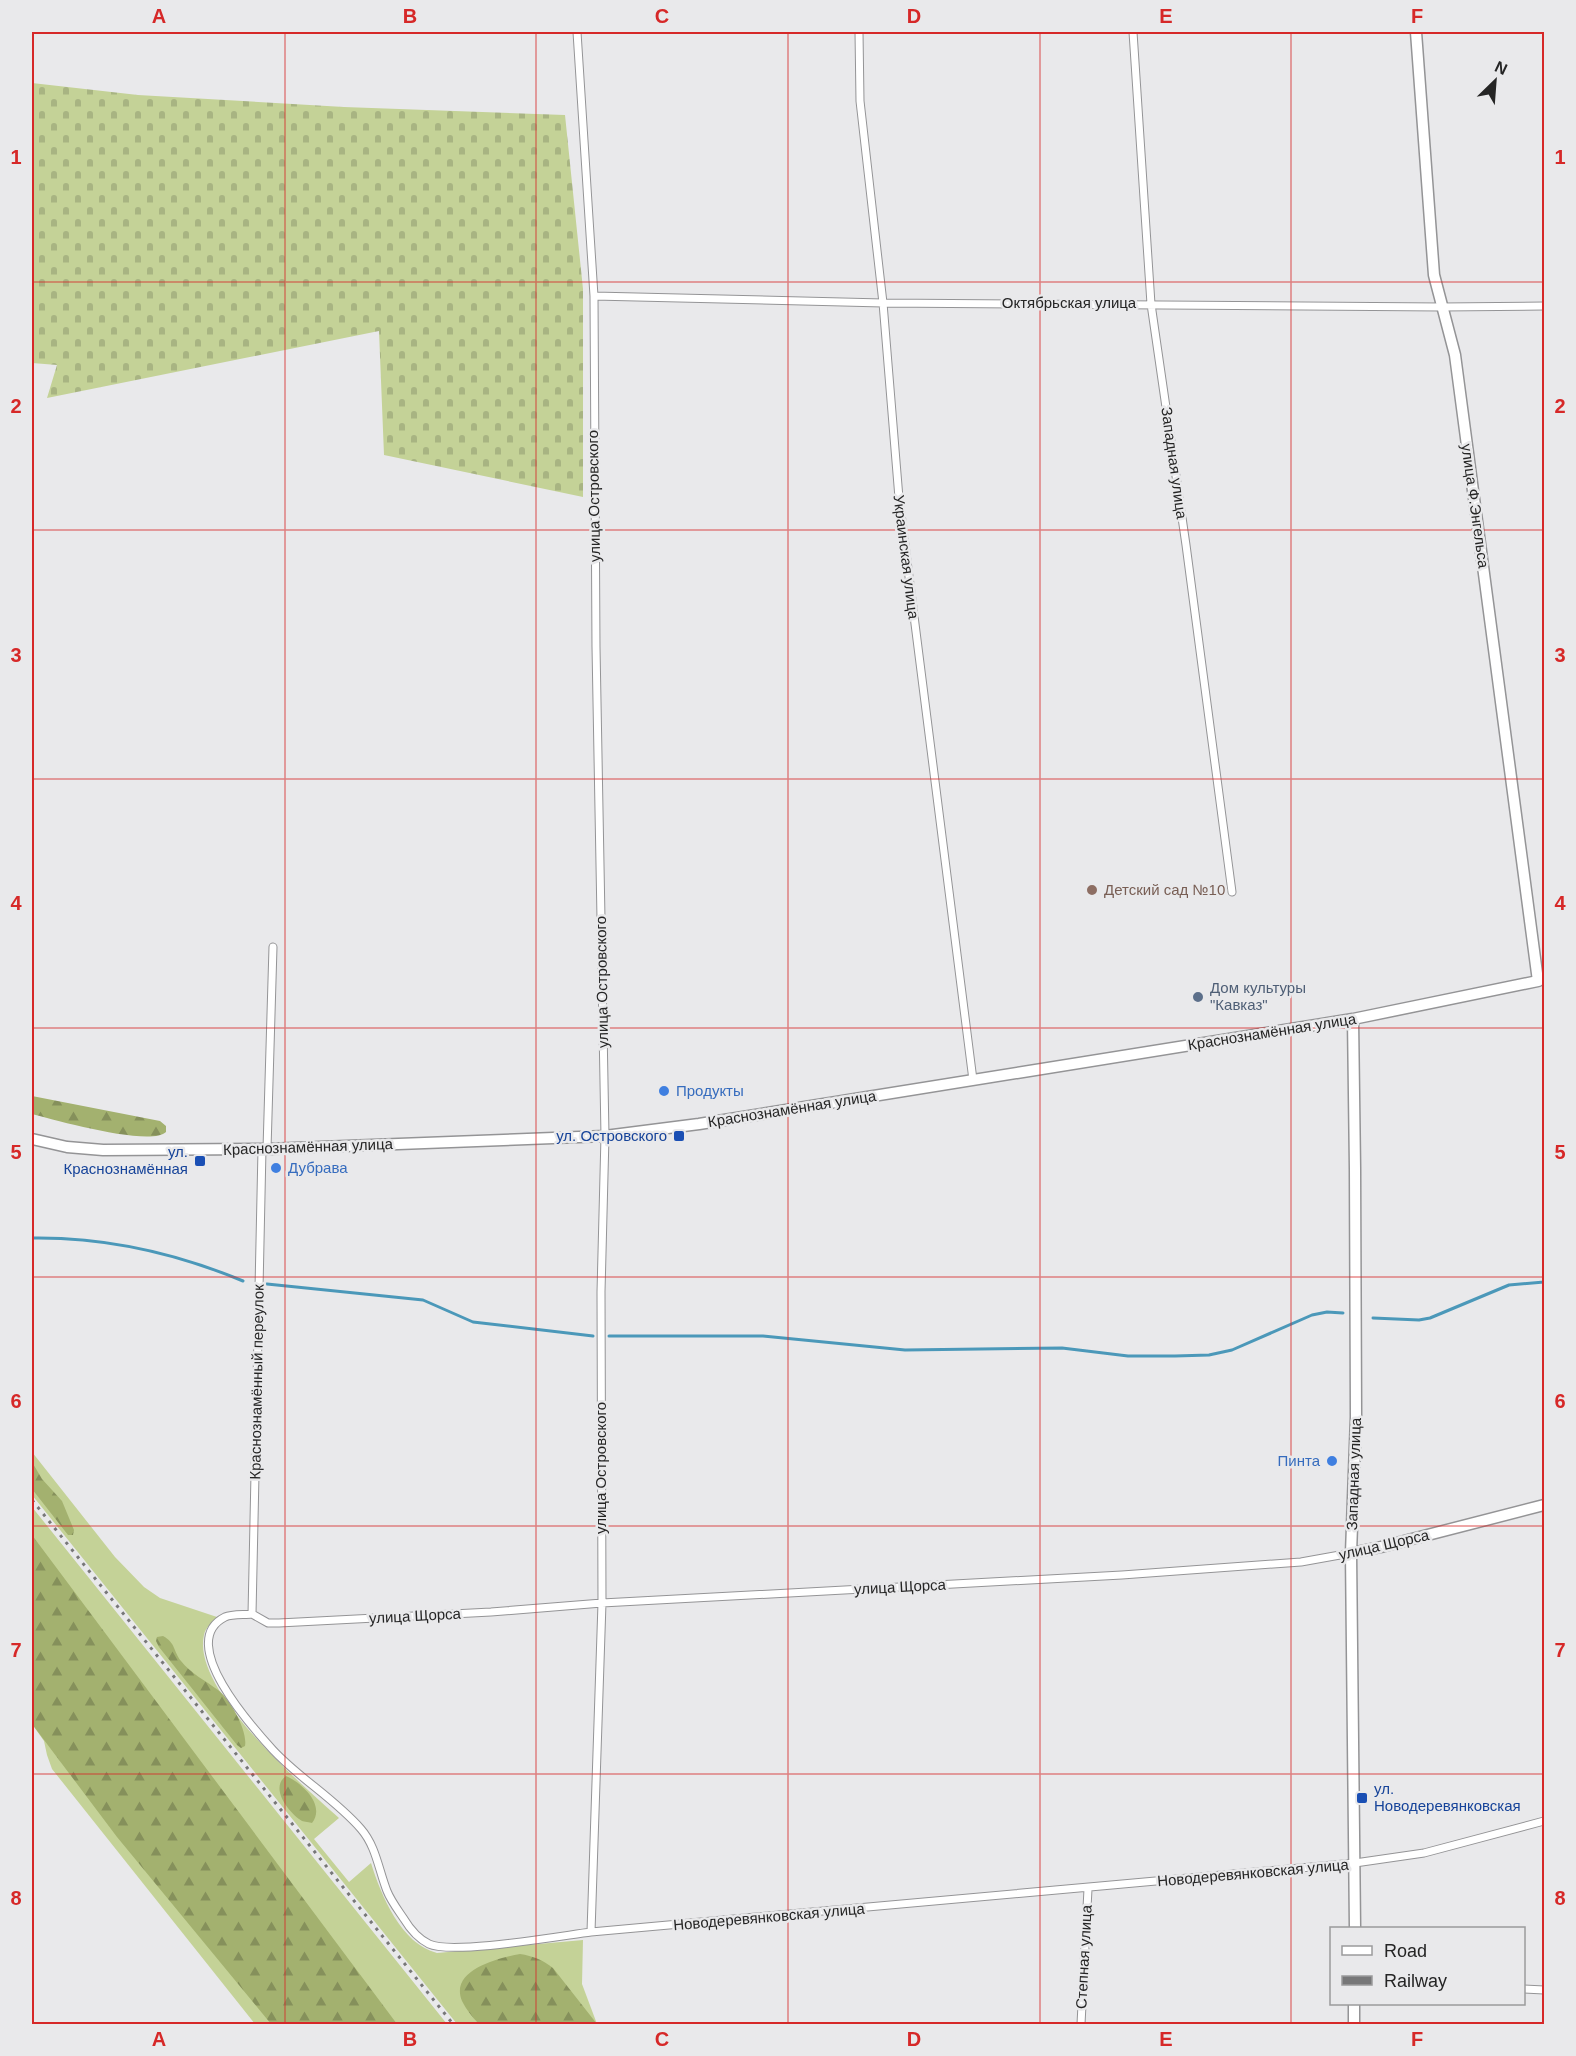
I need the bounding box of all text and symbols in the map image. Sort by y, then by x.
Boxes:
text: A [152,5,166,27]
text: B [403,5,417,27]
text: C [655,5,669,27]
text: D [907,5,921,27]
text: E [1159,5,1173,27]
text: F [1411,5,1423,27]
north arrow [1465,51,1525,111]
text: N [1492,58,1510,78]
text: 1 [10,146,22,168]
text: 1 [1554,146,1566,168]
street label: Октябрьская улица [1002,294,1137,311]
text: 2 [10,395,22,417]
text: 2 [1554,395,1566,417]
street label: Западная улица [1158,406,1191,521]
street label: улица Островского [584,430,603,562]
street label: улица Ф.Энгельса [1458,443,1493,570]
street label: Украинская улица [890,494,923,621]
text: 3 [10,644,22,666]
text: 3 [1554,644,1566,666]
place label: Детский сад №10 [1104,881,1225,898]
marker: Детский сад №10 [1085,883,1099,897]
text: 4 [10,892,22,914]
text: 4 [1554,892,1566,914]
street label: улица Островского [592,916,611,1048]
place label: Дом культуры "Кавказ" [1210,979,1306,1013]
marker: Дом культуры "Кавказ" [1191,990,1205,1004]
street label: Краснознамённая улица [1187,1010,1358,1053]
place label: Продукты [676,1082,744,1099]
marker: Продукты [657,1084,671,1098]
street label: Краснознамённая улица [707,1087,878,1130]
place label: ул. Островского [556,1127,667,1144]
marker: ул. Островского [672,1129,686,1143]
street label: Краснознамённая улица [223,1135,394,1158]
text: 5 [10,1141,22,1163]
text: 5 [1554,1141,1566,1163]
place label: ул. Краснознамённая [63,1143,188,1177]
marker: ул. Краснознамённая [193,1154,207,1168]
place label: Дубрава [288,1159,348,1176]
marker: Дубрава [269,1161,283,1175]
street label: Краснознамённый переулок [246,1284,267,1480]
text: 6 [10,1390,22,1412]
text: 6 [1554,1390,1566,1412]
street label: улица Островского [592,1402,609,1534]
street label: Западная улица [1343,1417,1364,1531]
place label: Пинта [1278,1452,1321,1469]
marker: Пинта [1325,1454,1339,1468]
street label: улица Щорса [1337,1526,1431,1563]
street label: улица Щорса [854,1576,947,1597]
street label: улица Щорса [369,1605,462,1626]
text: 7 [10,1639,22,1661]
text: 7 [1554,1639,1566,1661]
place label: ул. Новодеревянковская [1374,1780,1521,1814]
marker: ул. Новодеревянковская [1355,1791,1369,1805]
street label: Новодеревянковская улица [1157,1856,1350,1889]
text: 8 [10,1887,22,1909]
text: 8 [1554,1887,1566,1909]
street label: Новодеревянковская улица [673,1900,866,1933]
street label: Степная улица [1072,1904,1095,2009]
legend [1330,1927,1525,2005]
text: Road [1384,1941,1427,1961]
text: Railway [1384,1971,1447,1991]
text: A [152,2028,166,2050]
text: B [403,2028,417,2050]
text: C [655,2028,669,2050]
text: D [907,2028,921,2050]
text: E [1159,2028,1173,2050]
text: F [1411,2028,1423,2050]

